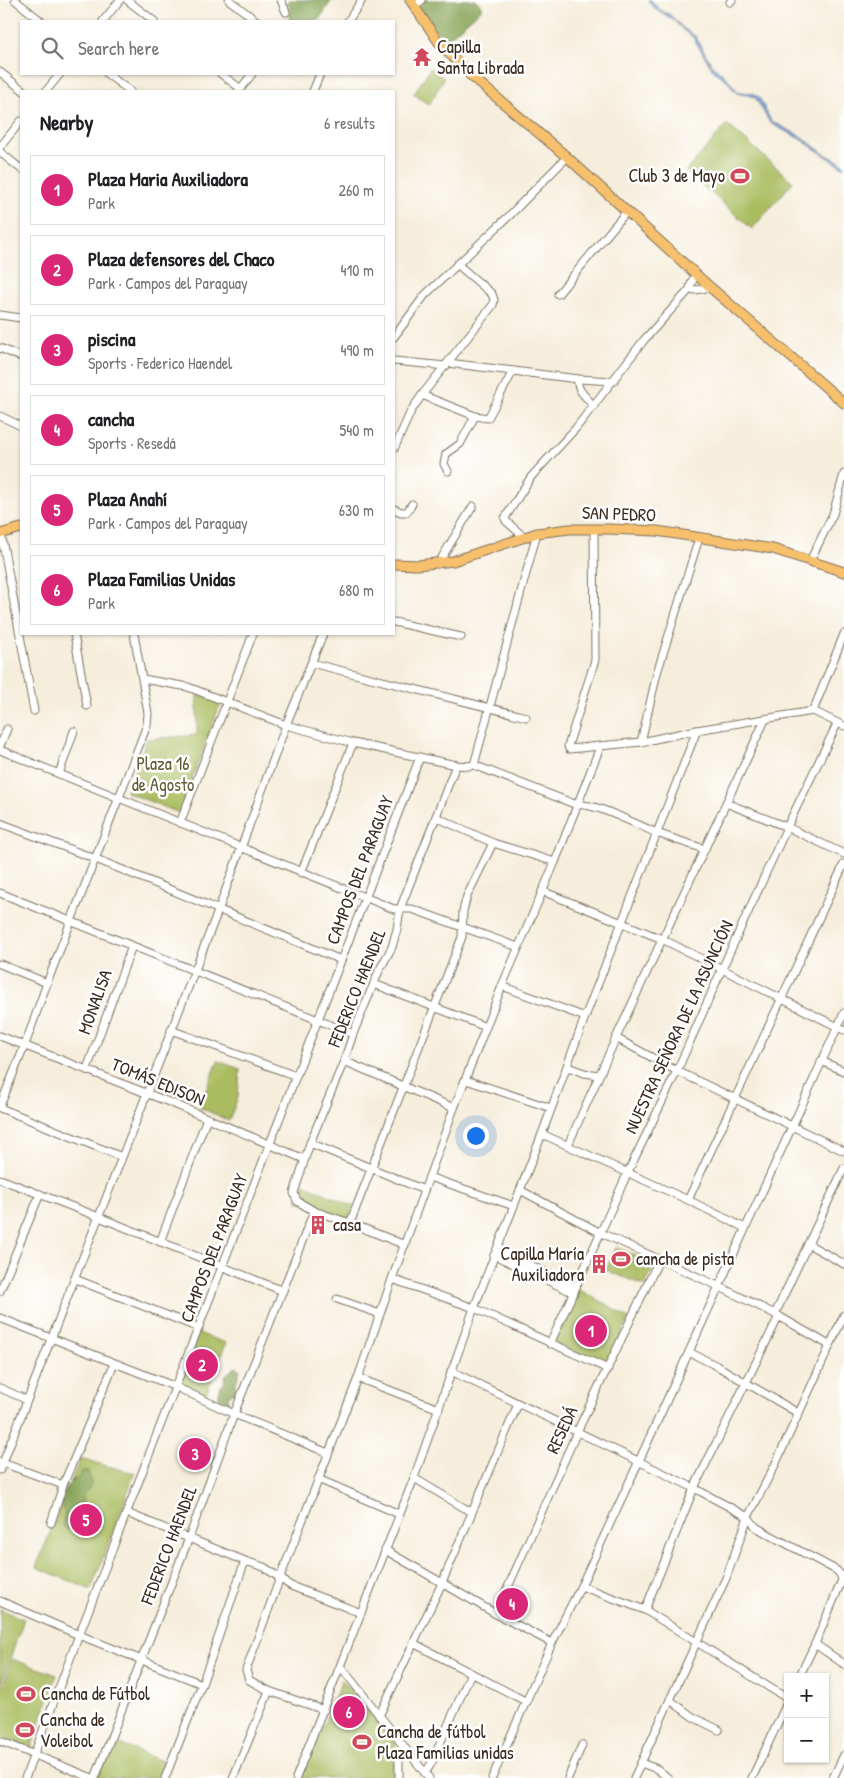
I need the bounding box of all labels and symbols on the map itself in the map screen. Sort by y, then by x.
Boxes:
place label: Capilla Santa Librada [437,34,524,80]
temple icon: Capilla Santa Librada [411,46,433,68]
place label: Club 3 de Mayo [628,163,725,188]
sports icon: Club 3 de Mayo [729,165,751,187]
street label: SAN PEDRO [582,500,656,527]
park label: Plaza 16 de Agosto [132,751,194,797]
street label: CAMPOS DEL PARAGUAY [320,792,399,948]
street label: NUESTRA SEÑORA DE LA ASUNCIÓN [618,916,739,1137]
street label: FEDERICO HAENDEL [321,925,392,1052]
street label: MONALISA [71,966,118,1038]
street label: TOMÁS EDISON [108,1051,209,1112]
your location [463,1123,489,1149]
street label: CAMPOS DEL PARAGUAY [174,1170,253,1326]
place label: casa [333,1212,361,1237]
building icon: casa [307,1214,329,1236]
place label: Capilla María Auxiliadora [501,1241,584,1287]
place label: cancha de pista [636,1246,734,1271]
sports icon: cancha de pista [610,1248,632,1270]
building icon: Capilla María Auxiliadora [588,1253,610,1275]
pin: 1 [575,1312,607,1350]
pin: 2 [186,1346,218,1384]
street label: RESEDÁ [540,1402,583,1458]
pin: 3 [179,1435,211,1473]
street label: FEDERICO HAENDEL [134,1481,203,1609]
pin: 5 [70,1501,102,1539]
pin: 4 [496,1585,528,1623]
place label: Cancha de Fútbol [41,1681,150,1706]
sports icon: Cancha de Fútbol [15,1683,37,1705]
pin: 6 [333,1693,365,1731]
place label: Cancha de Voleibol [40,1707,105,1753]
sports icon: Cancha de Voleibol [14,1719,36,1741]
place label: Cancha de fútbol Plaza Familias unidas [377,1719,514,1765]
sports icon: Cancha de fútbol Plaza Familias unidas [351,1731,373,1753]

